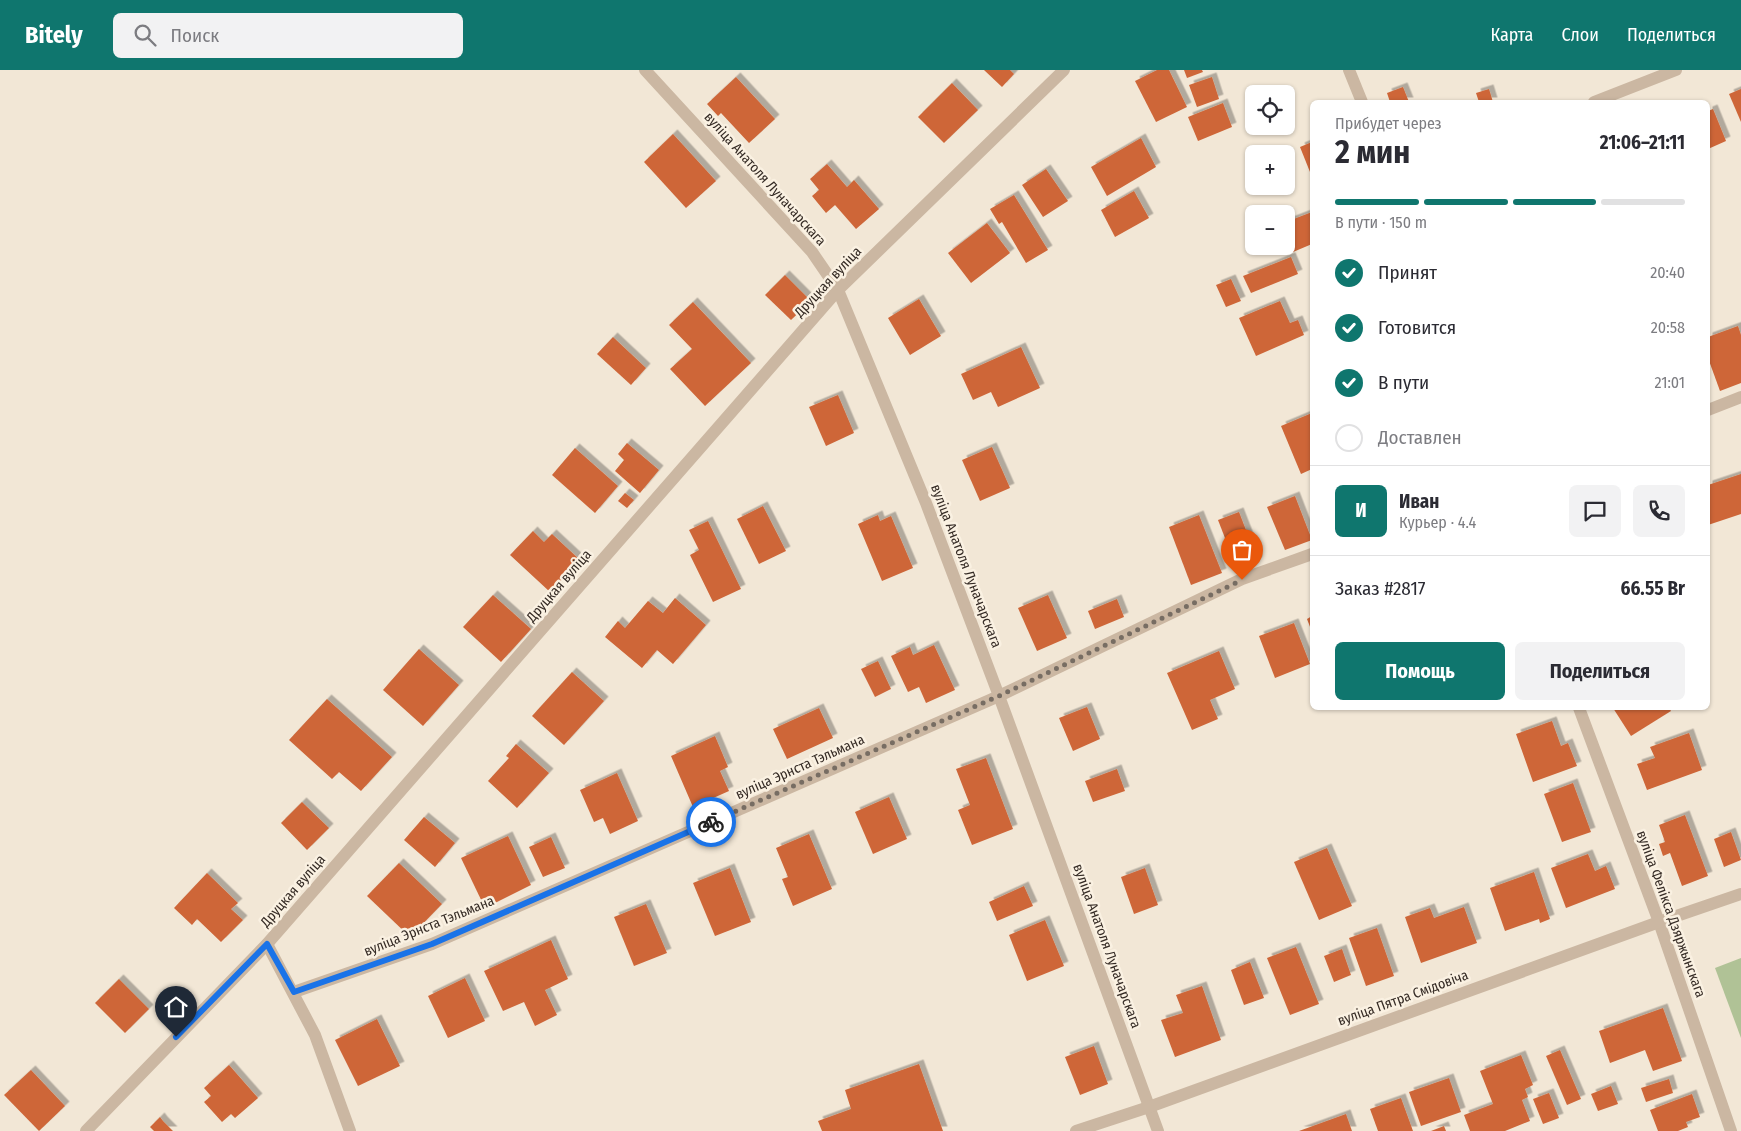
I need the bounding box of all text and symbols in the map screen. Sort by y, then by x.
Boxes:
search box [113,13,463,58]
text: Bitely [25,21,83,49]
icon: search [131,21,159,49]
text: Поиск [171,24,219,47]
text: Карта [1490,24,1533,46]
text: Слои [1561,24,1599,46]
text: Поделиться [1627,24,1716,46]
map controls [1245,85,1295,255]
button: locate [1245,85,1295,135]
street label: вуліца Анатоля Луначарскага [701,109,829,249]
text: Прибудет через [1335,114,1442,133]
text: 21:06–21:11 [1600,131,1685,154]
text: 2 мин [1335,133,1410,171]
button: + [1245,145,1295,195]
button: − [1245,205,1295,255]
text: В пути · 150 m [1335,213,1427,232]
street label: Друцкая вуліца [790,243,865,322]
icon: check [1335,259,1363,287]
text: Принят [1378,261,1437,284]
text: 20:40 [1650,263,1685,282]
icon: check [1335,314,1363,342]
text: Готовится [1378,316,1456,339]
text: 20:58 [1651,318,1685,337]
icon: check [1335,369,1363,397]
text: В пути [1378,371,1429,394]
text: 21:01 [1654,373,1685,392]
text: Доставлен [1378,426,1462,449]
street label: вуліца Анатоля Луначарскага [927,482,1005,650]
button: chat [1569,485,1621,537]
button: phone [1633,485,1685,537]
text: Иван [1399,490,1439,513]
text: И [1355,499,1367,522]
text: Курьер · 4.4 [1399,513,1476,532]
pin [1221,529,1263,580]
icon: bag [1228,536,1256,564]
street label: Друцкая вуліца [522,546,595,626]
text: Заказ #2817 [1335,577,1426,600]
text: 66.55 Br [1620,577,1685,600]
button: Помощь [1335,642,1505,700]
button: Поделиться [1515,642,1685,700]
street label: вуліца Эрнста Тэльмана [733,731,867,803]
courier [686,797,736,847]
icon: bike [697,808,725,836]
street label: вуліца Фелікса Дзяржынскага [1633,828,1709,1000]
street label: Друцкая вуліца [256,851,329,931]
street label: вуліца Анатоля Луначарскага [1069,862,1145,1031]
street label: вуліца Эрнста Тэльмана [361,892,497,960]
street label: вуліца Пятра Смідовіча [1335,966,1471,1030]
pin [155,986,197,1037]
icon: home [162,993,190,1021]

